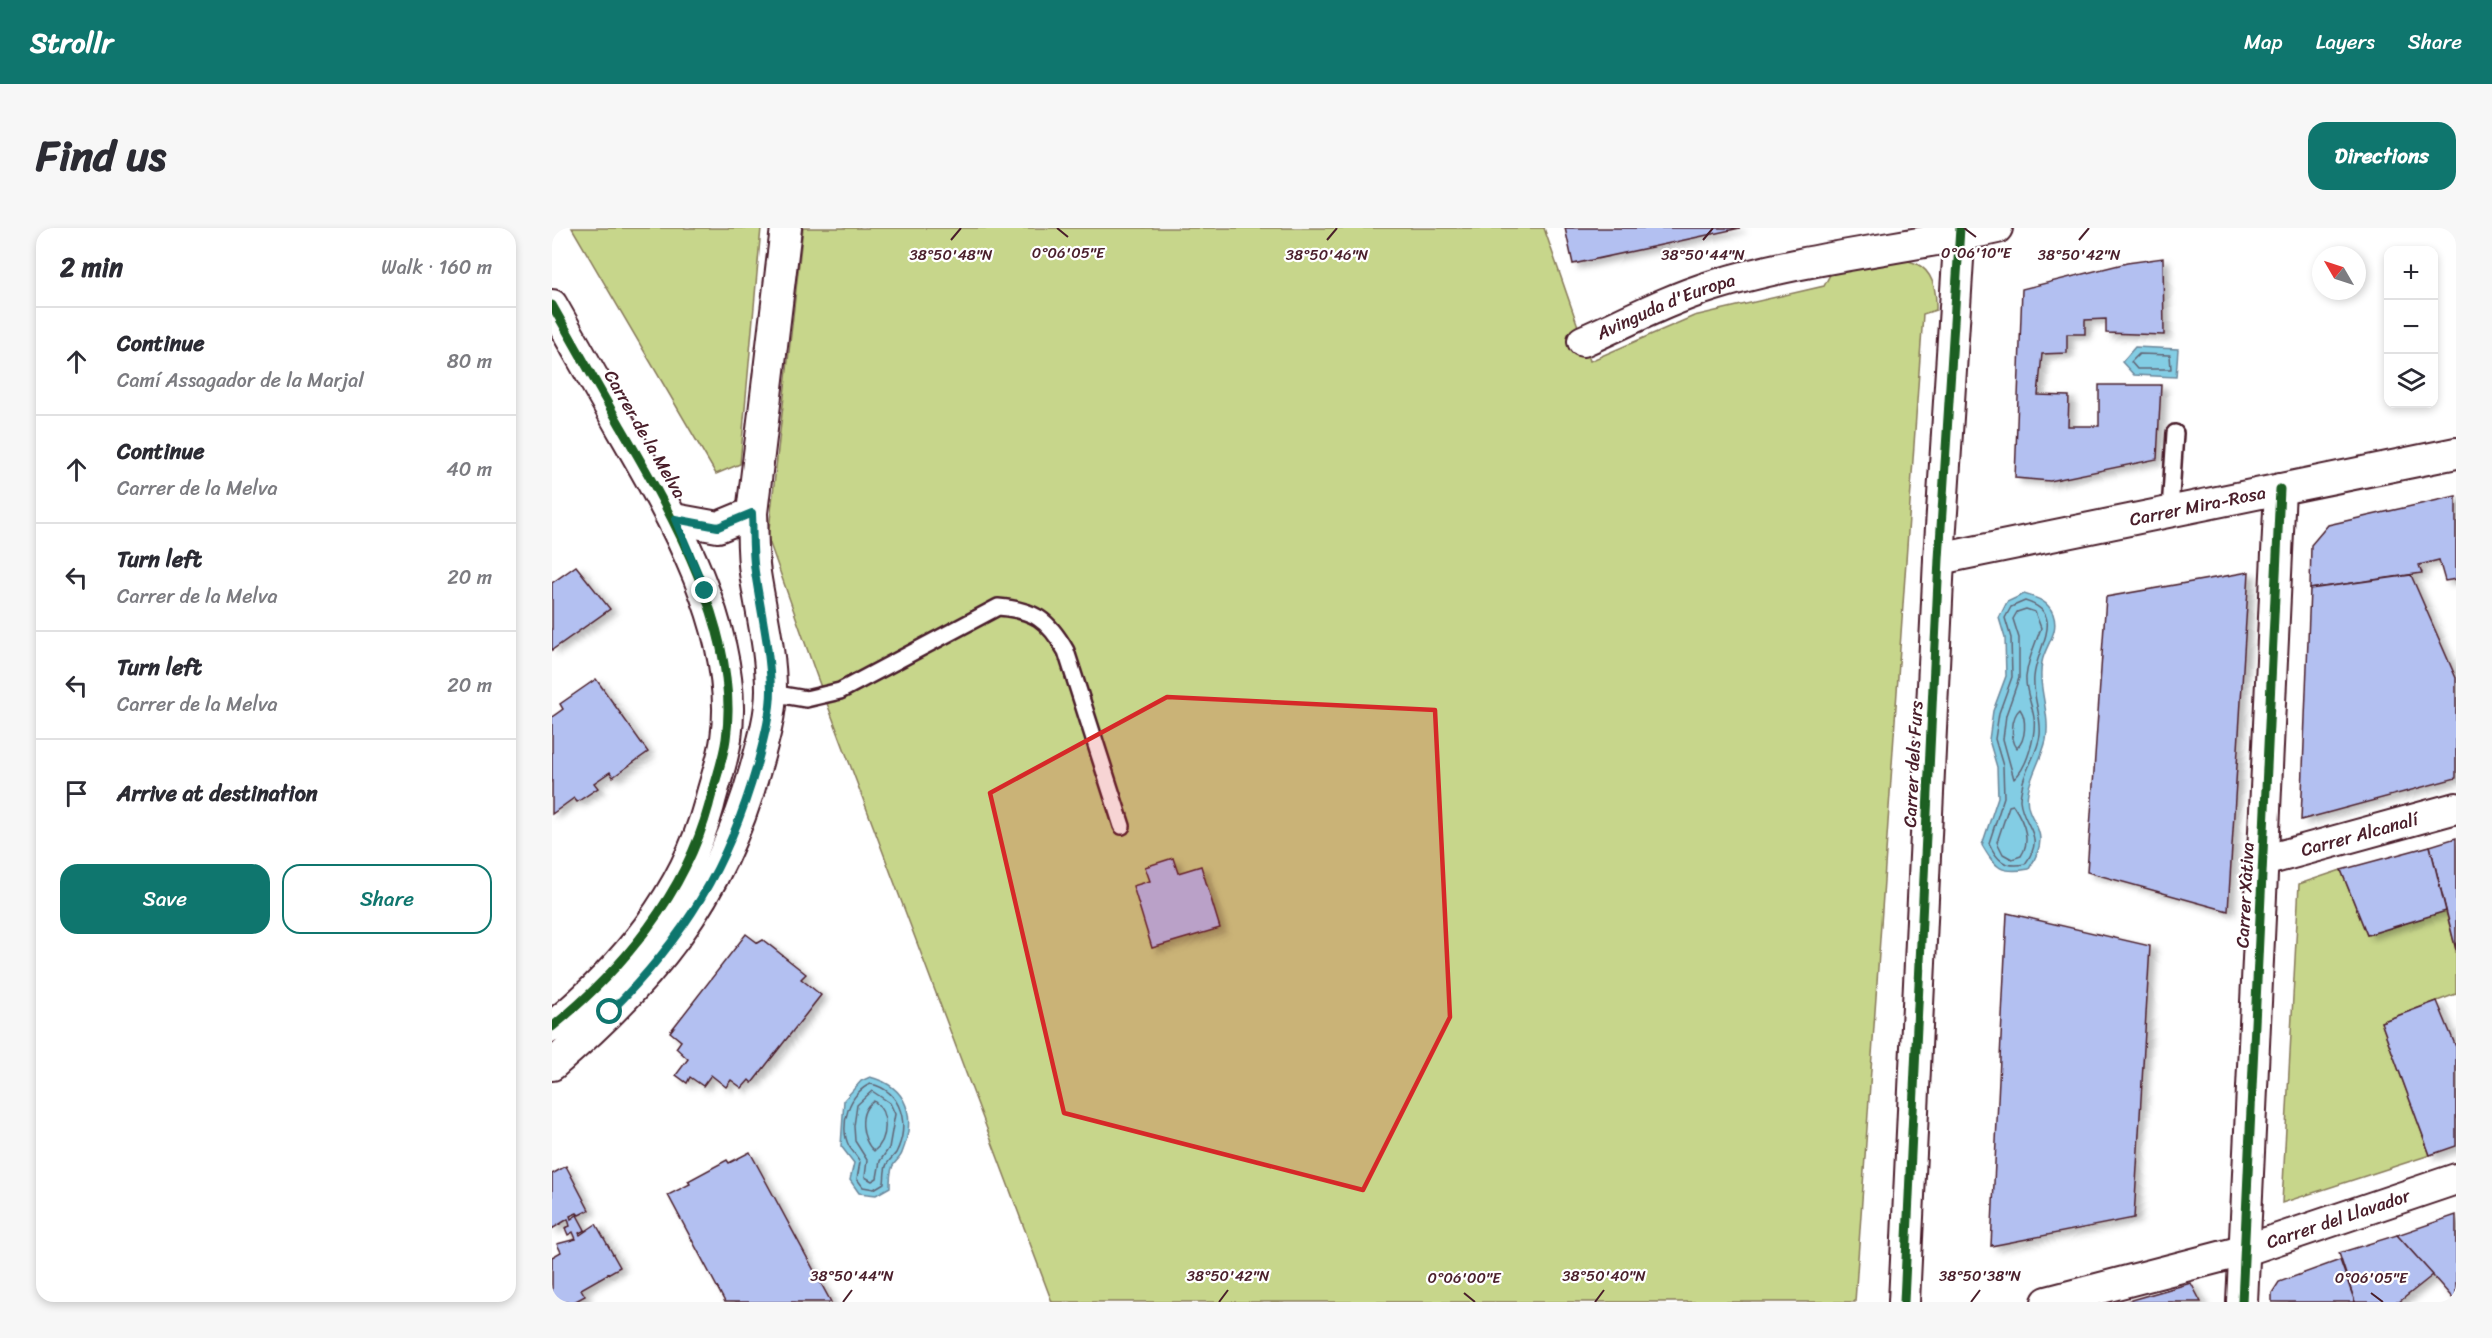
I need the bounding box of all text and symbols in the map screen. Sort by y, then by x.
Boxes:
text: Strollr [30,18,113,67]
text: Map [2244,23,2283,61]
text: Layers [2316,23,2375,61]
text: Share [2408,23,2462,61]
text: Find us [36,119,166,193]
button: Directions [2308,122,2456,190]
text: 0°06'05"E [1032,240,1106,266]
text: 0°06'10"E [1941,240,2013,266]
text: 38°50'48"N [910,242,993,268]
text: 38°50'46"N [1286,242,1369,268]
text: 38°50'44"N [1661,242,1745,268]
text: 38°50'42"N [2038,242,2121,268]
text: 2 min [60,244,123,290]
north arrow [2312,246,2366,300]
map controls [2384,246,2438,408]
button: + [2384,246,2438,300]
text: Walk · 160 m [381,250,492,285]
street label: Avinguda d'Europa [1590,264,1739,349]
button: − [2384,300,2438,354]
text: Continue [117,324,205,363]
text: 80 m [447,344,492,379]
icon: ahead [60,345,93,378]
button: layers [2384,354,2438,408]
text: Camí Assagador de la Marjal [117,363,364,398]
street label: Carrer de la Melva [595,363,695,505]
text: Continue [117,432,205,471]
text: 40 m [446,452,492,487]
icon: ahead [60,453,93,486]
text: Carrer de la Melva [117,471,278,506]
street label: Carrer Mira-Rosa [2127,476,2269,536]
text: Turn left [117,540,202,579]
text: 20 m [447,560,492,595]
icon: left [60,561,93,594]
route end [691,577,717,603]
text: Carrer de la Melva [117,579,278,614]
text: Turn left [117,648,202,687]
text: 20 m [447,668,492,703]
icon: left [60,669,93,702]
text: Carrer de la Melva [117,687,278,722]
street label: Carrer dels Furs [1894,699,1932,828]
text: Arrive at destination [117,774,318,813]
icon: arrive [60,777,93,810]
street label: Carrer Alcanalí [2297,803,2424,866]
street label: Carrer Xàtiva [2226,841,2264,949]
button: Save [60,864,270,934]
button: Share [282,864,492,934]
route start [596,998,622,1024]
street label: Carrer del Llavador [2262,1179,2416,1258]
text: 38°50'44"N [810,1263,894,1289]
text: 38°50'42"N [1187,1263,1270,1289]
text: 38°50'40"N [1562,1263,1646,1289]
text: 38°50'38"N [1939,1263,2022,1289]
text: 0°06'00"E [1428,1265,1502,1291]
text: 0°06'05"E [2335,1265,2409,1291]

